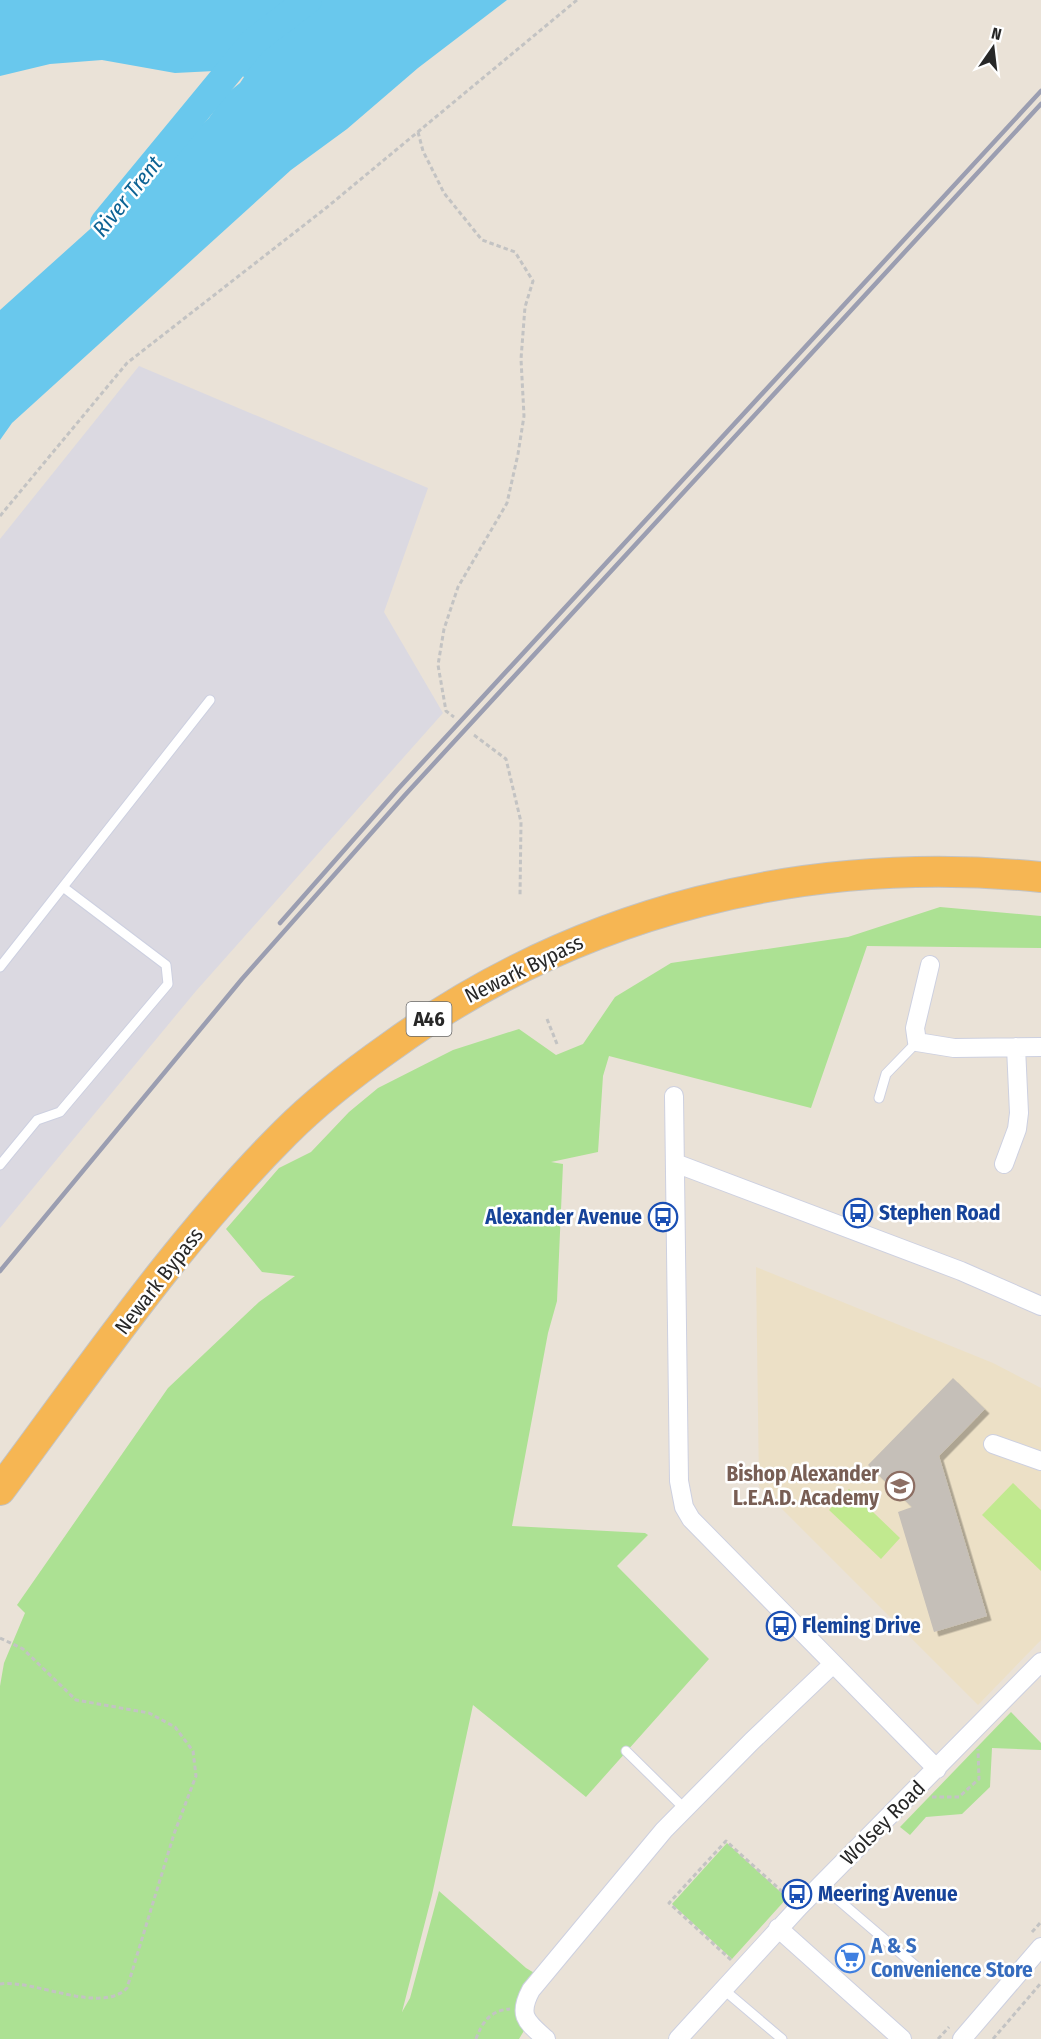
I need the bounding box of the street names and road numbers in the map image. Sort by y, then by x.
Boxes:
street label: Newark Bypass [460,929,588,1009]
road number: A46 [406,1002,452,1036]
street label: Newark Bypass [109,1222,209,1340]
street label: Wolsey Road [835,1775,931,1871]

